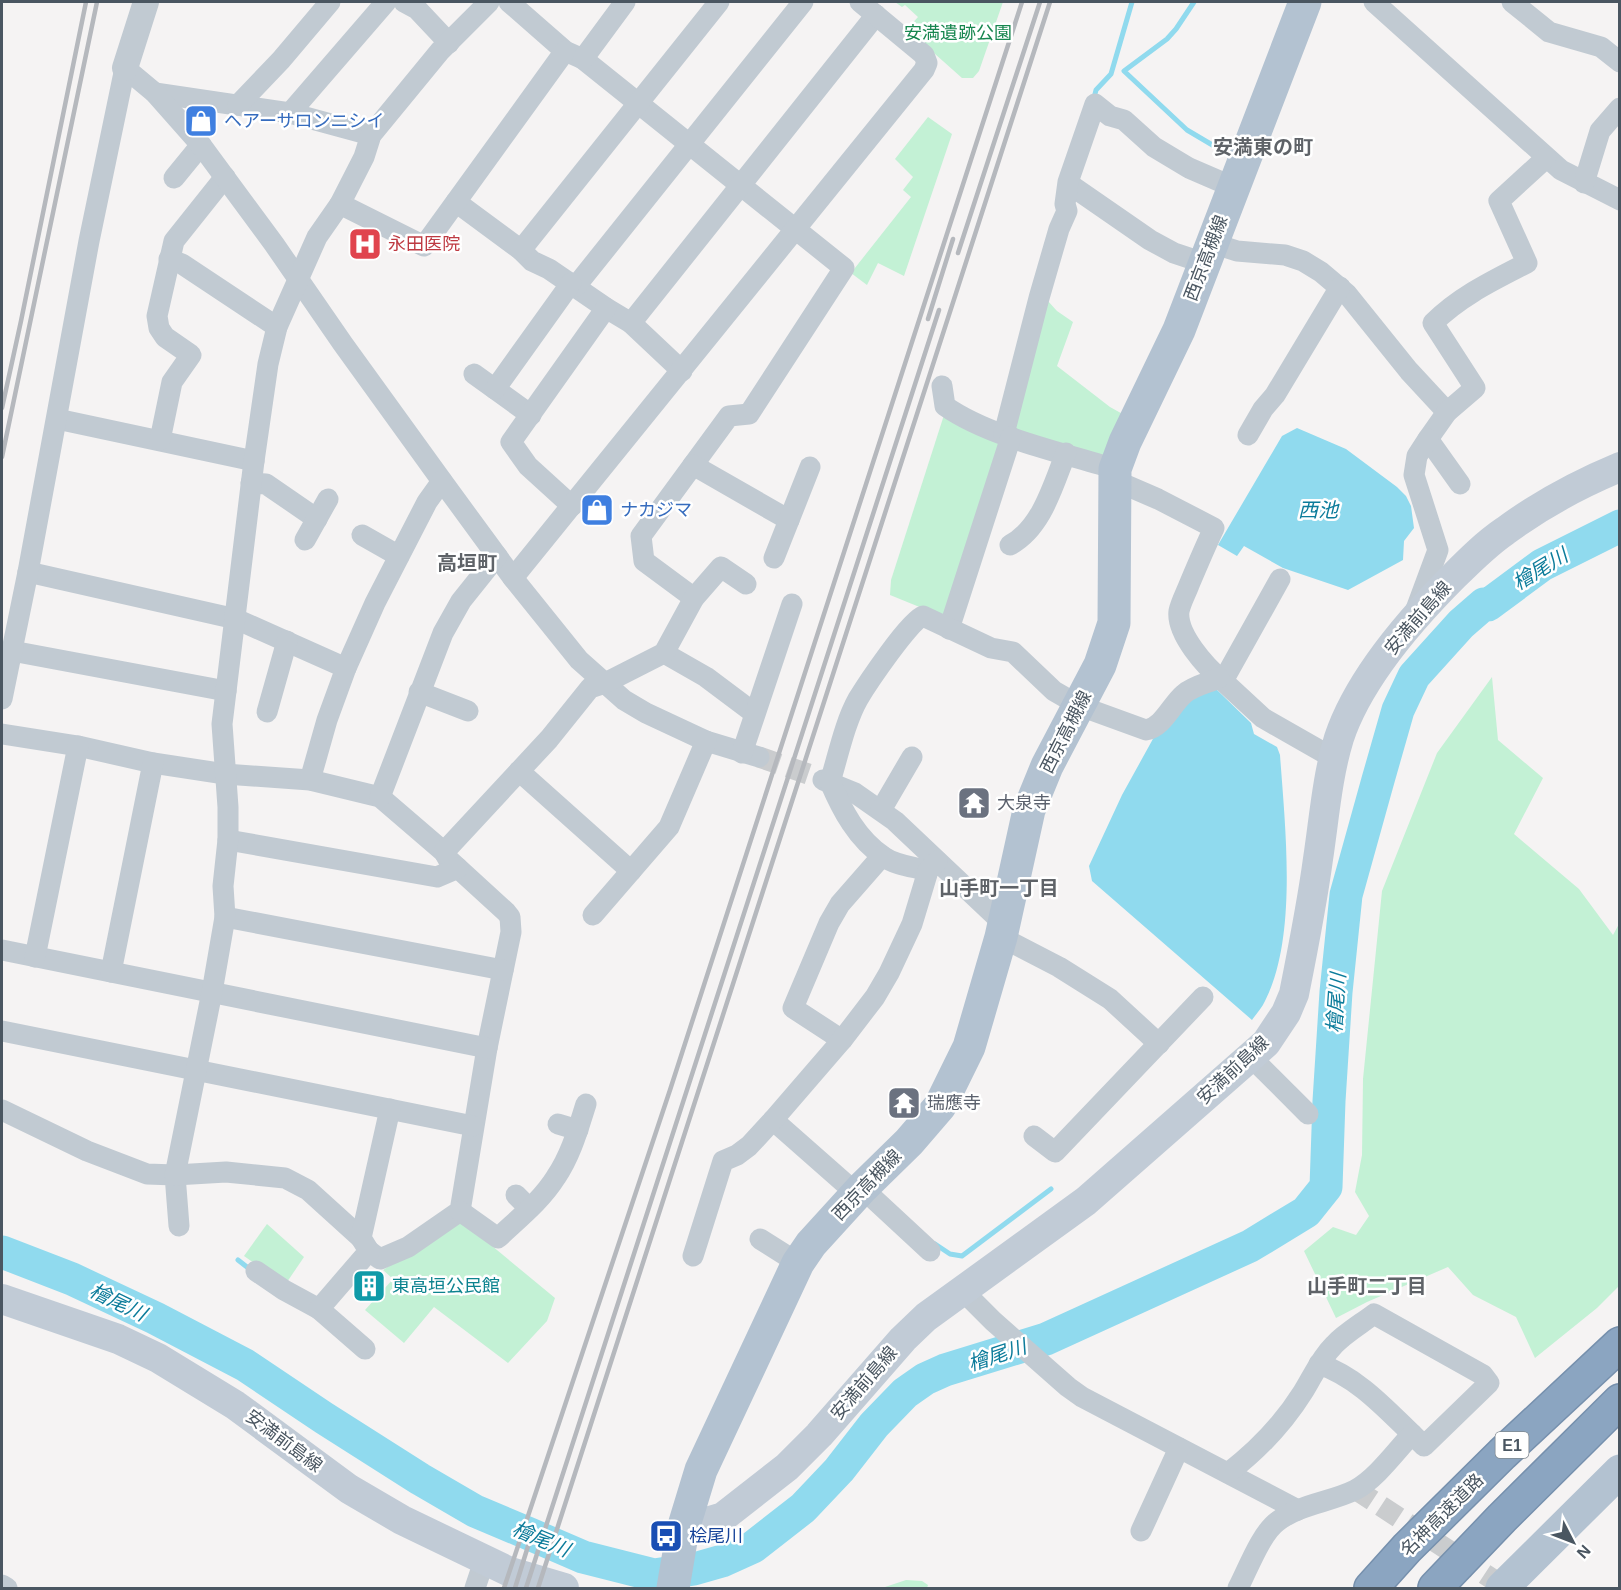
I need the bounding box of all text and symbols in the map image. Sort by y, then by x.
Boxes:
park label: 安満遺跡公園 [904,23,1012,43]
shop icon: ヘアーサロンニシイ [183,103,219,139]
place label: ヘアーサロンニシイ [224,111,385,131]
district label: 安満東の町 [1213,136,1313,158]
street label: 西京高槻線 [1181,212,1231,304]
hospital icon: 永田医院 [347,226,383,262]
place label: 永田医院 [388,234,460,254]
shop icon: ナカジマ [579,492,615,528]
water label: 西池 [1298,499,1340,521]
place label: ナカジマ [620,500,692,520]
water label: 檜尾川 [1509,543,1573,594]
district label: 高垣町 [437,552,497,574]
street label: 安満前島線 [1381,577,1455,659]
street label: 西京高槻線 [1037,687,1095,777]
temple icon: 大泉寺 [956,785,992,821]
place label: 大泉寺 [997,793,1051,813]
district label: 山手町一丁目 [939,877,1059,899]
water label: 檜尾川 [1323,970,1349,1034]
street label: 安満前島線 [1193,1032,1273,1108]
temple icon: 瑞應寺 [886,1085,922,1121]
place label: 瑞應寺 [927,1093,981,1113]
street label: 西京高槻線 [829,1146,905,1224]
building icon: 東高垣公民館 [351,1268,387,1304]
district label: 山手町二丁目 [1307,1275,1427,1297]
place label: 東高垣公民館 [392,1276,500,1296]
water label: 檜尾川 [86,1279,152,1326]
water label: 檜尾川 [965,1335,1031,1375]
street label: 安満前島線 [827,1342,901,1424]
street label: 安満前島線 [242,1406,326,1476]
road number: E1 [1496,1432,1528,1458]
street label: 名神高速道路 [1397,1470,1487,1560]
north arrow [1543,1512,1603,1572]
water label: 檜尾川 [509,1517,575,1562]
bus stop icon: 桧尾川 [648,1518,684,1554]
place label: 桧尾川 [689,1526,743,1546]
text: N [1574,1542,1594,1562]

